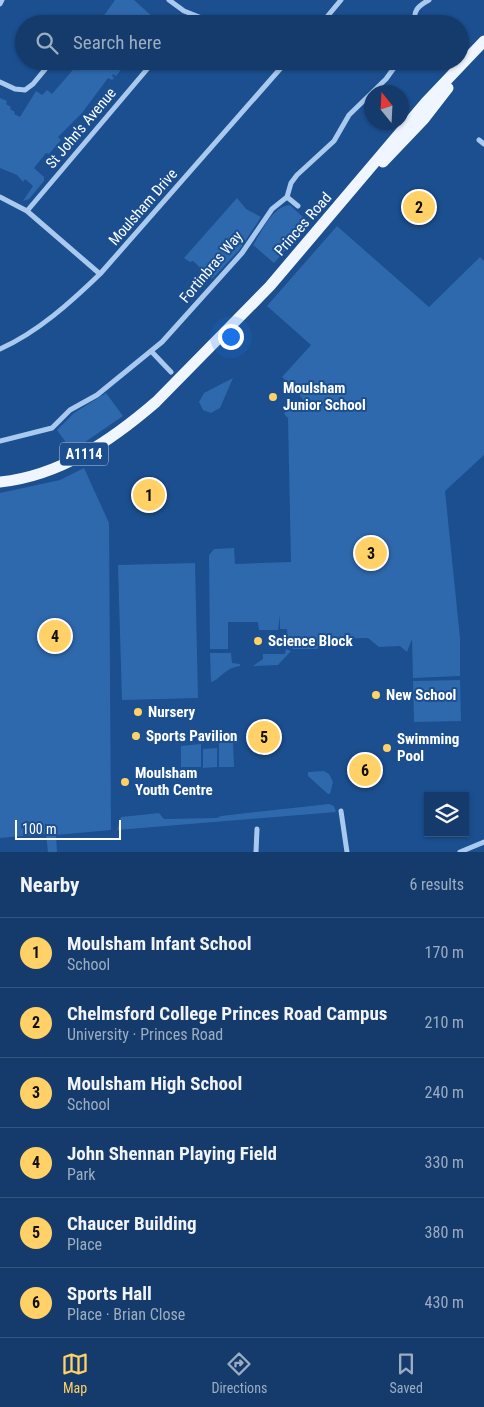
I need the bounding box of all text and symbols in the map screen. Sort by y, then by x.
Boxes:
search box [15,15,469,70]
icon: search [33,29,61,57]
text: Search here [73,31,161,54]
street label: St John's Avenue [42,84,120,172]
north arrow [364,85,409,130]
street label: Moulsham Drive [105,165,181,249]
pin: 2 [403,188,435,226]
street label: Princes Road [271,189,335,259]
street label: Fortinbras Way [176,227,246,307]
your location [218,324,244,350]
place label: Moulsham Junior School [283,379,366,414]
marker: Moulsham Junior School [267,391,279,403]
road number: A1114 [60,442,108,466]
pin: 1 [133,476,165,514]
pin: 3 [355,534,387,572]
pin: 4 [39,617,71,655]
place label: Science Block [268,632,353,650]
marker: Science Block [252,635,264,647]
place label: New School [386,686,456,704]
marker: New School [370,689,382,701]
place label: Nursery [148,703,196,721]
marker: Nursery [132,706,144,718]
pin: 5 [248,718,280,756]
place label: Sports Pavilion [146,727,238,745]
marker: Sports Pavilion [130,730,142,742]
place label: Swimming Pool [397,730,459,765]
marker: Swimming Pool [381,742,393,754]
pin: 6 [349,751,381,789]
place label: Moulsham Youth Centre [135,764,213,799]
marker: Moulsham Youth Centre [119,776,131,788]
map controls [424,792,469,837]
button: layers [424,792,469,837]
scale bar [15,817,121,840]
text: 100 m [22,821,57,837]
text: Nearby [20,873,79,897]
text: 6 results [409,875,464,894]
text: Moulsham Infant School [67,932,252,955]
text: 1 [32,943,40,962]
text: 170 m [425,943,464,962]
text: School [67,955,110,974]
text: Chelmsford College Princes Road Campus [67,1002,387,1025]
text: 2 [32,1013,40,1032]
text: 210 m [425,1013,464,1032]
text: University · Princes Road [67,1025,223,1044]
text: Moulsham High School [67,1072,242,1095]
text: 3 [32,1083,40,1102]
text: 240 m [425,1083,464,1102]
text: School [67,1095,110,1114]
text: John Shennan Playing Field [67,1142,277,1165]
text: 4 [32,1153,40,1172]
text: 330 m [425,1153,464,1172]
text: Park [67,1165,96,1184]
text: Chaucer Building [67,1212,197,1235]
text: 5 [32,1223,40,1242]
text: 380 m [425,1223,464,1242]
text: Place [67,1235,102,1254]
text: Sports Hall [67,1282,152,1305]
text: 6 [32,1293,40,1312]
text: 430 m [425,1293,464,1312]
text: Place · Brian Close [67,1305,185,1324]
tab: Map [61,1350,89,1396]
tab: Directions [211,1350,267,1396]
tab: Saved [390,1350,423,1396]

